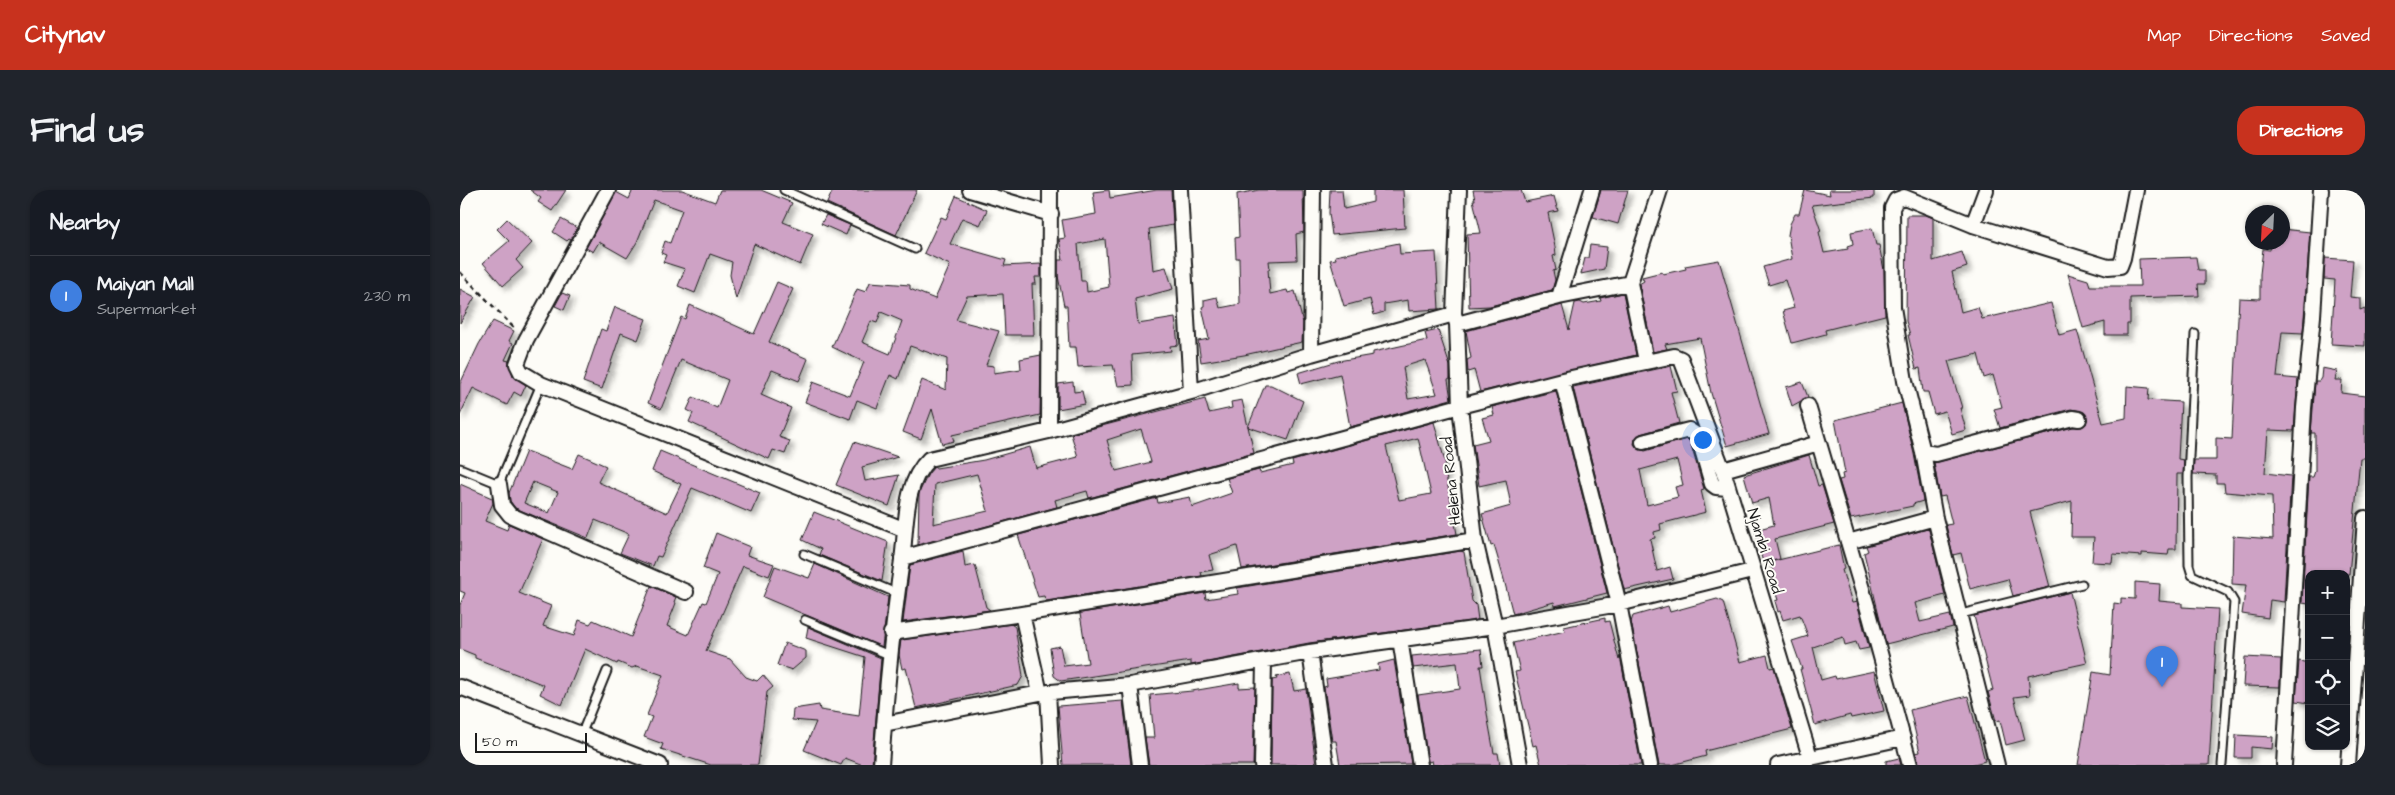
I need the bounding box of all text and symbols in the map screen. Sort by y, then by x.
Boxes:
text: Citynav [25,18,105,52]
text: Map [2147,23,2181,48]
text: Directions [2209,23,2293,48]
text: Saved [2321,23,2370,48]
text: Find us [30,106,144,155]
button: Directions [2237,106,2365,155]
north arrow [2245,205,2290,250]
text: Nearby [50,208,120,237]
text: Maiyan Mall [97,271,194,298]
text: 1 [65,285,67,307]
text: 230 m [364,285,410,307]
text: Supermarket [97,298,196,320]
your location [1690,427,1716,453]
street label: Helena Road [1435,436,1467,526]
street label: Njambi Road [1742,506,1788,596]
map controls [2305,570,2350,750]
button: + [2305,570,2350,615]
button: − [2305,615,2350,660]
pin: 1 [2146,646,2178,687]
button: locate [2305,660,2350,705]
button: layers [2305,705,2350,750]
scale bar [475,730,588,753]
text: 50 m [482,732,517,752]

